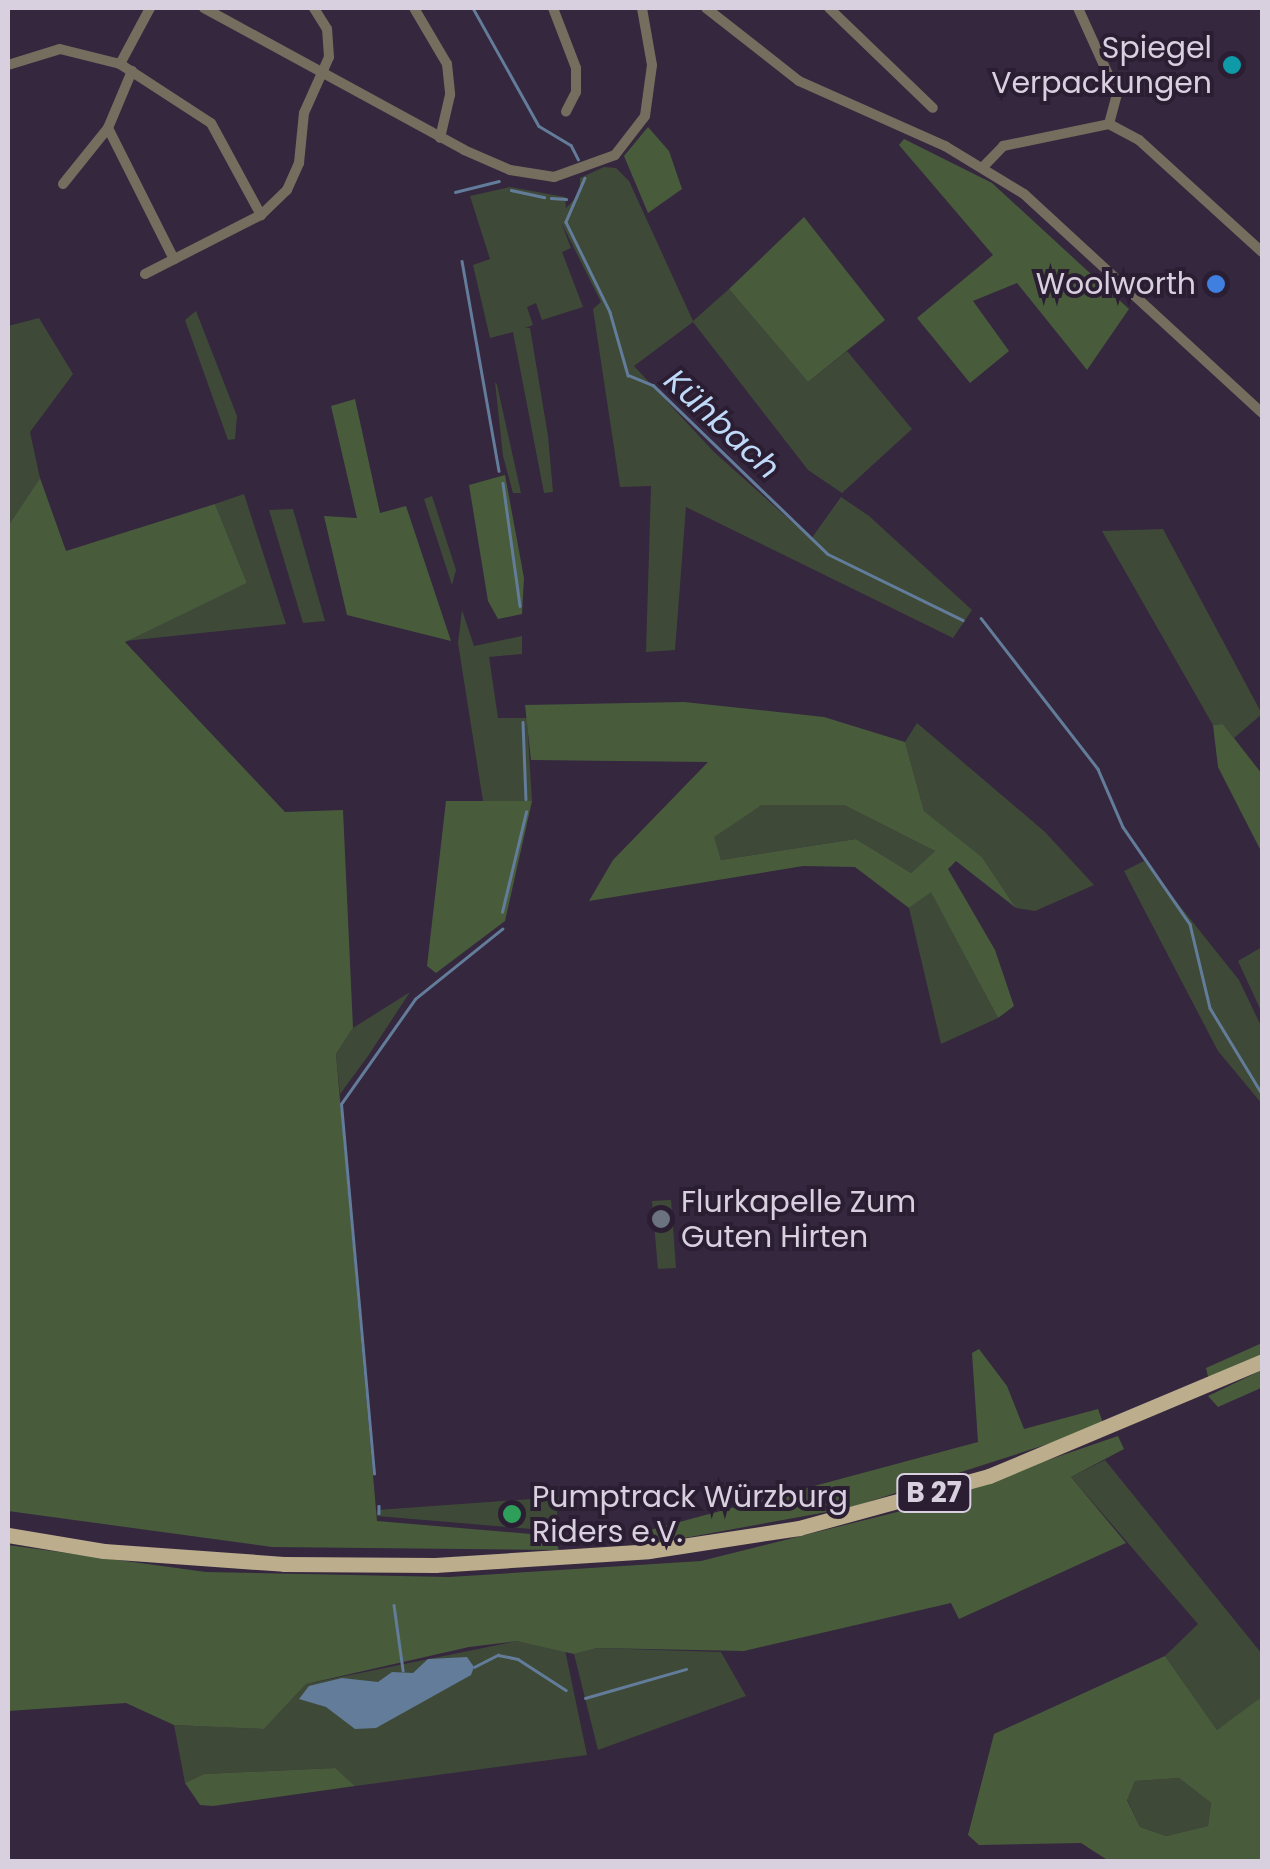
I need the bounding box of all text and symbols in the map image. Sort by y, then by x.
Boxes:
place label: Spiegel Verpackungen [991,30,1212,100]
marker: Spiegel Verpackungen [1221,54,1243,76]
place label: Woolworth [1036,266,1196,302]
marker: Woolworth [1205,273,1227,295]
water label: Kühbach [657,361,787,487]
place label: Flurkapelle Zum Guten Hirten [681,1184,916,1254]
marker: Flurkapelle Zum Guten Hirten [650,1208,672,1230]
road number: B 27 [894,1470,974,1516]
place label: Pumptrack Würzburg Riders e.V. [532,1479,848,1550]
marker: Pumptrack Würzburg Riders e.V. [501,1503,523,1525]

